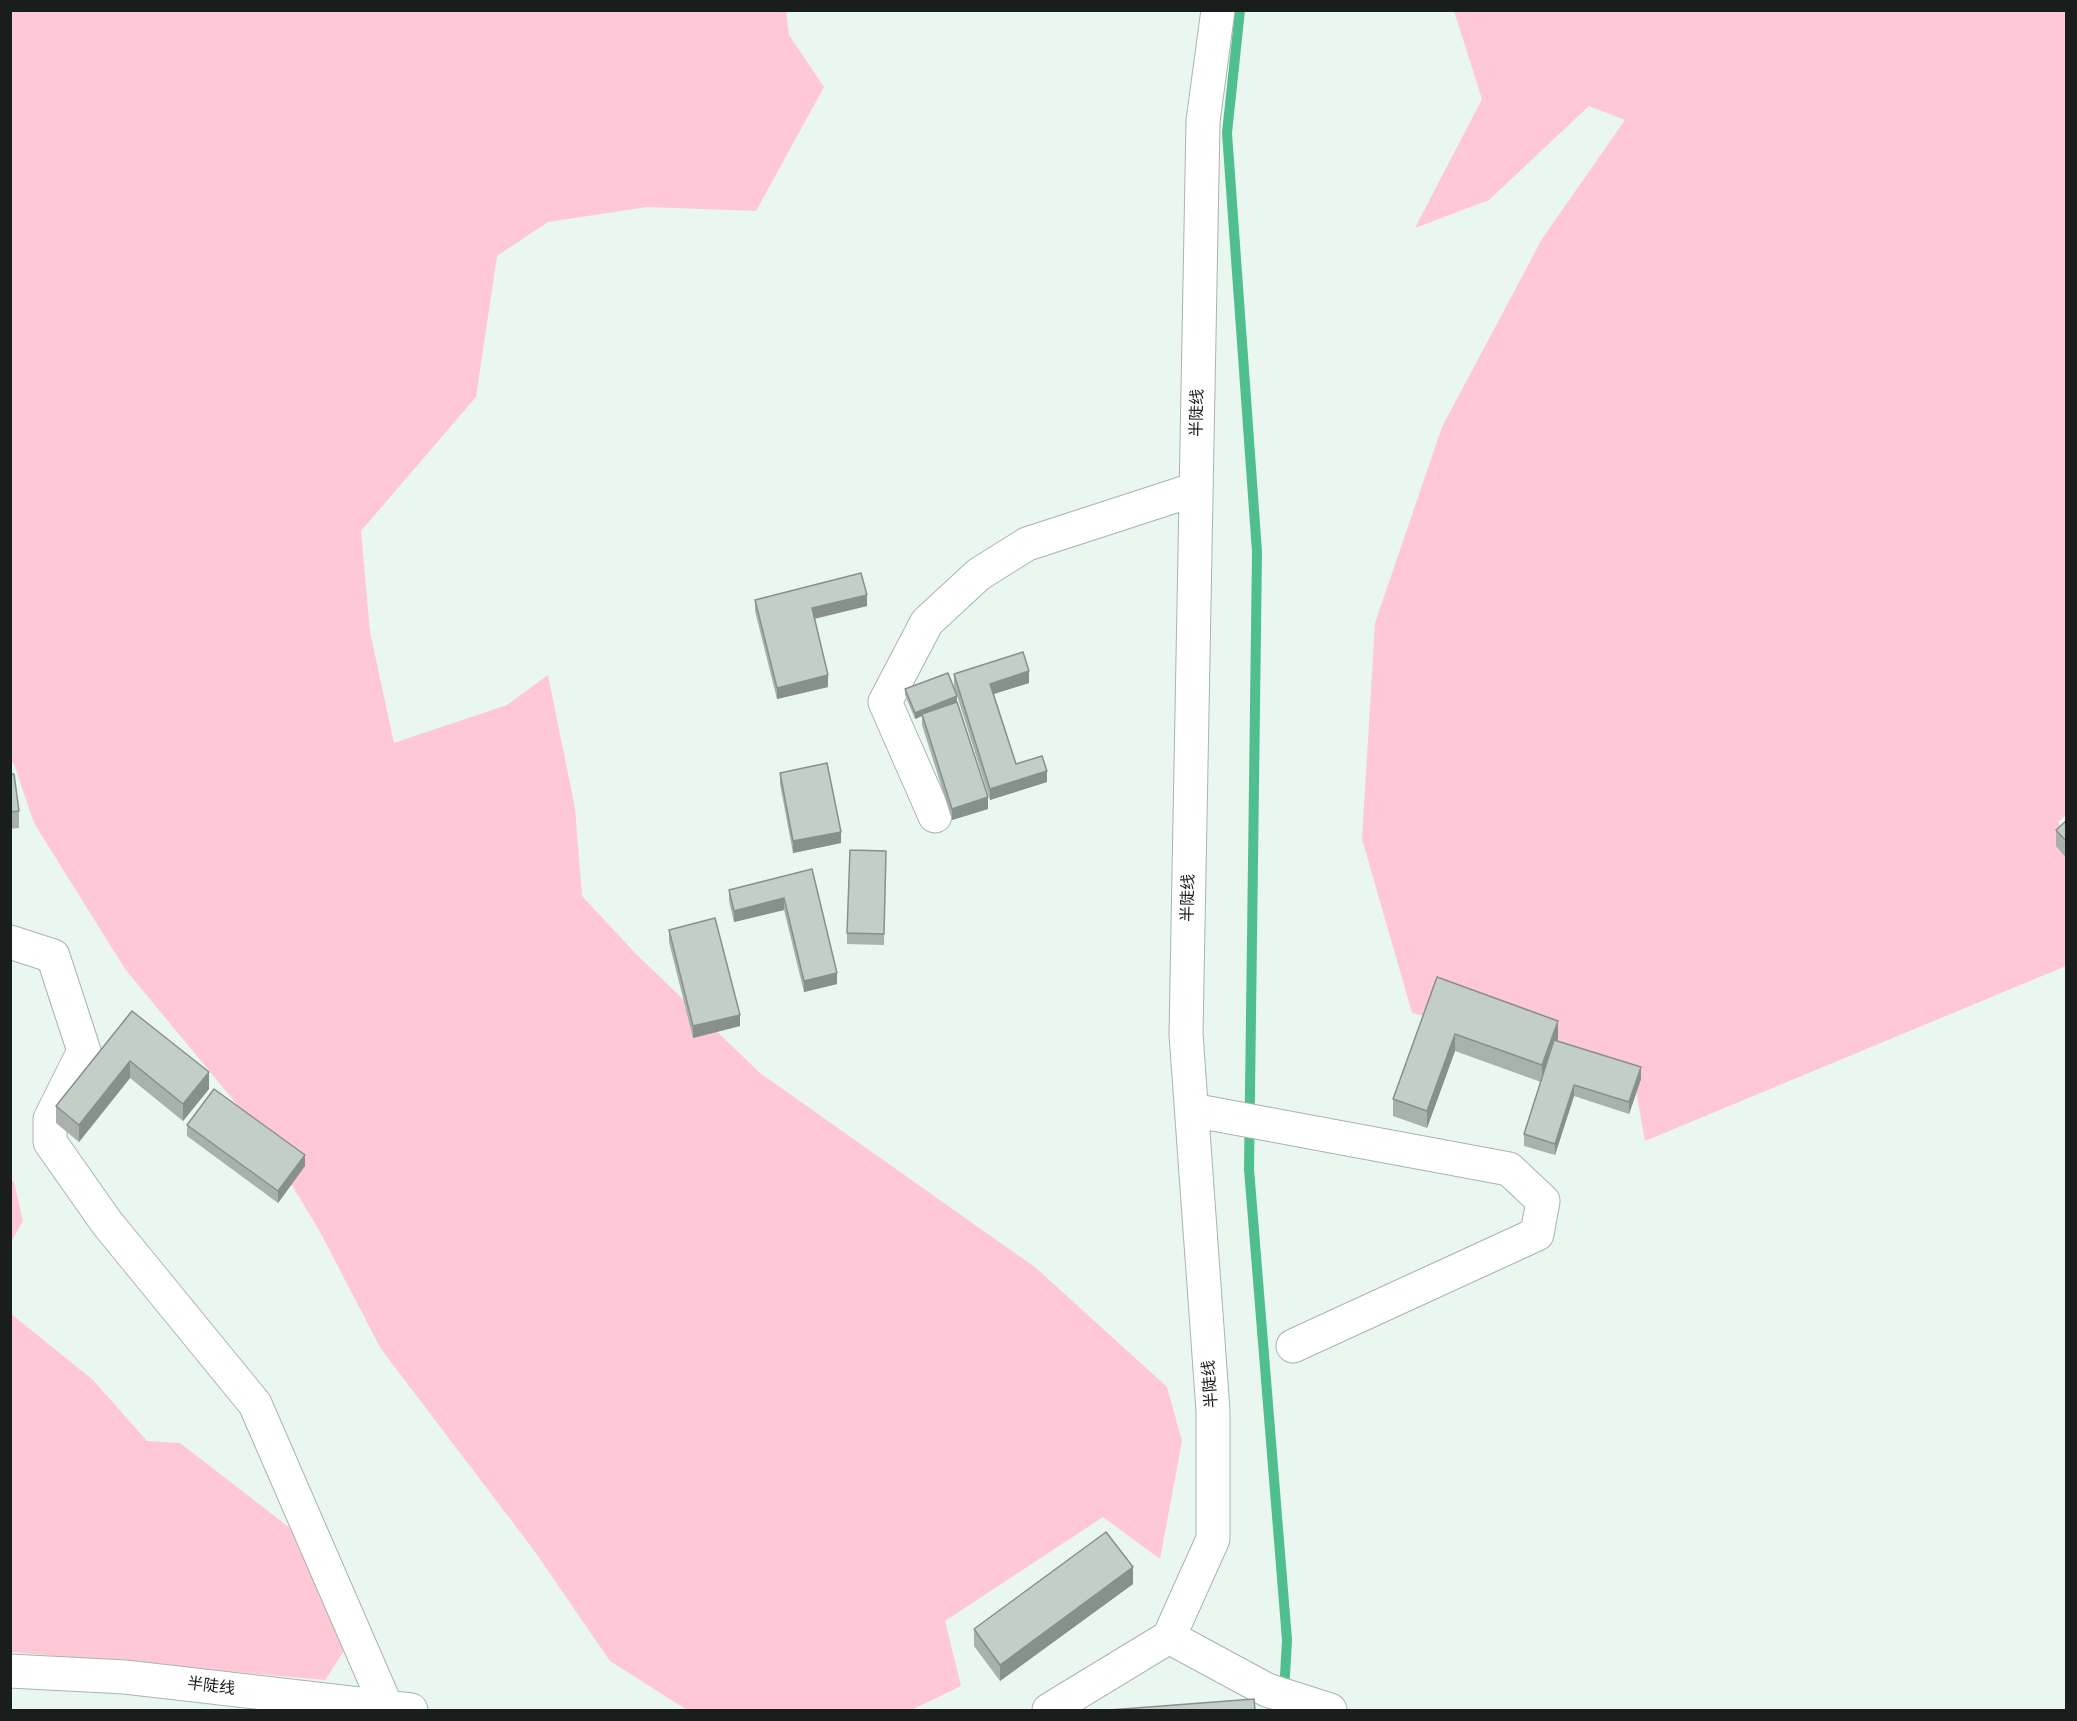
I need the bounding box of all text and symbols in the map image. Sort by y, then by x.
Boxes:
street label: 半陡线 [1188,389,1208,437]
street label: 半陡线 [1179,874,1199,922]
street label: 半陡线 [1200,1359,1222,1409]
street label: 半陡线 [186,1675,236,1699]

